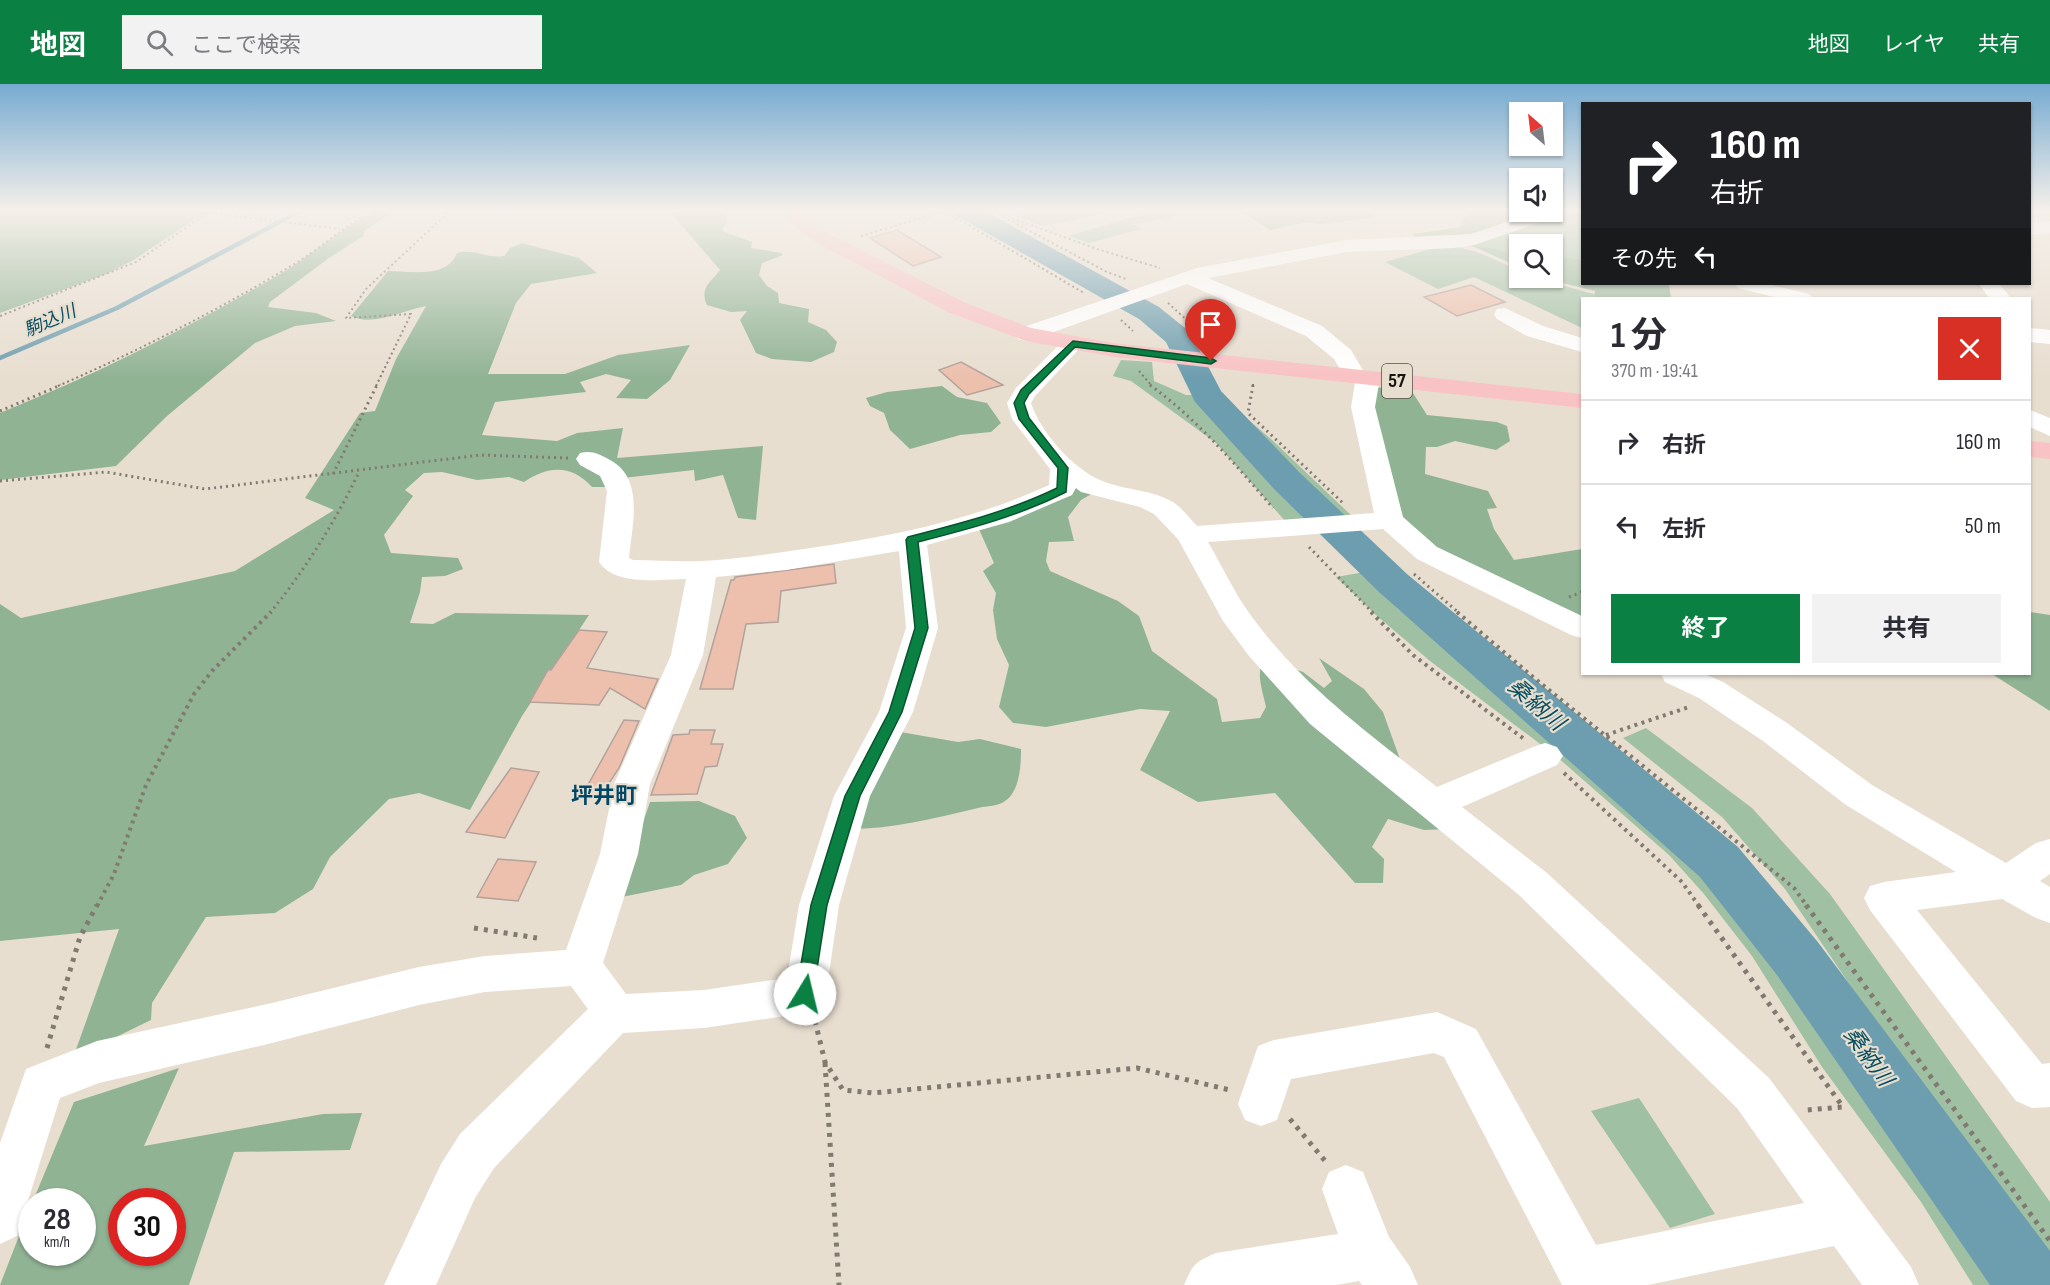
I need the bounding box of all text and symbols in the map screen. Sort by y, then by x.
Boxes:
search box [122,15,542,69]
icon: search [143,26,176,59]
text: 地図 [30,29,86,62]
text: ここで検索 [191,32,301,59]
text: 地図 [1808,32,1850,57]
text: レイヤ [1883,32,1945,57]
text: 共有 [1978,32,2020,57]
north arrow [1509,102,1563,156]
map controls [1509,102,1563,288]
text: 160 m [1710,120,1801,171]
icon: right [1611,126,1689,204]
button: sound [1509,168,1563,222]
text: 右折 [1710,178,1764,210]
button: search [1509,234,1563,288]
icon: left [1689,240,1722,273]
text: その先 [1611,246,1677,273]
pin [1185,299,1236,361]
water label: 駒込川 [21,300,81,341]
icon: arrive [1194,308,1227,341]
text: 1 分 [1611,315,1667,358]
button: close [1938,317,2001,380]
text: 370 m · 19:41 [1611,359,1698,383]
road number: 57 [1382,364,1412,398]
icon: right [1611,426,1644,459]
text: 160 m [1956,429,2001,456]
text: 右折 [1662,432,1706,459]
icon: left [1611,510,1644,543]
text: 50 m [1965,513,2001,540]
text: 左折 [1662,516,1706,543]
button: 終了 [1611,594,1800,663]
button: 共有 [1812,594,2001,663]
water label: 桑納川 [1502,673,1571,738]
district label: 坪井町 [571,783,637,810]
position arrow [773,962,837,1026]
water label: 桑納川 [1838,1022,1899,1093]
speed limit sign: 30 [108,1188,186,1266]
text: 28 [43,1202,71,1238]
text: km/h [44,1233,70,1252]

